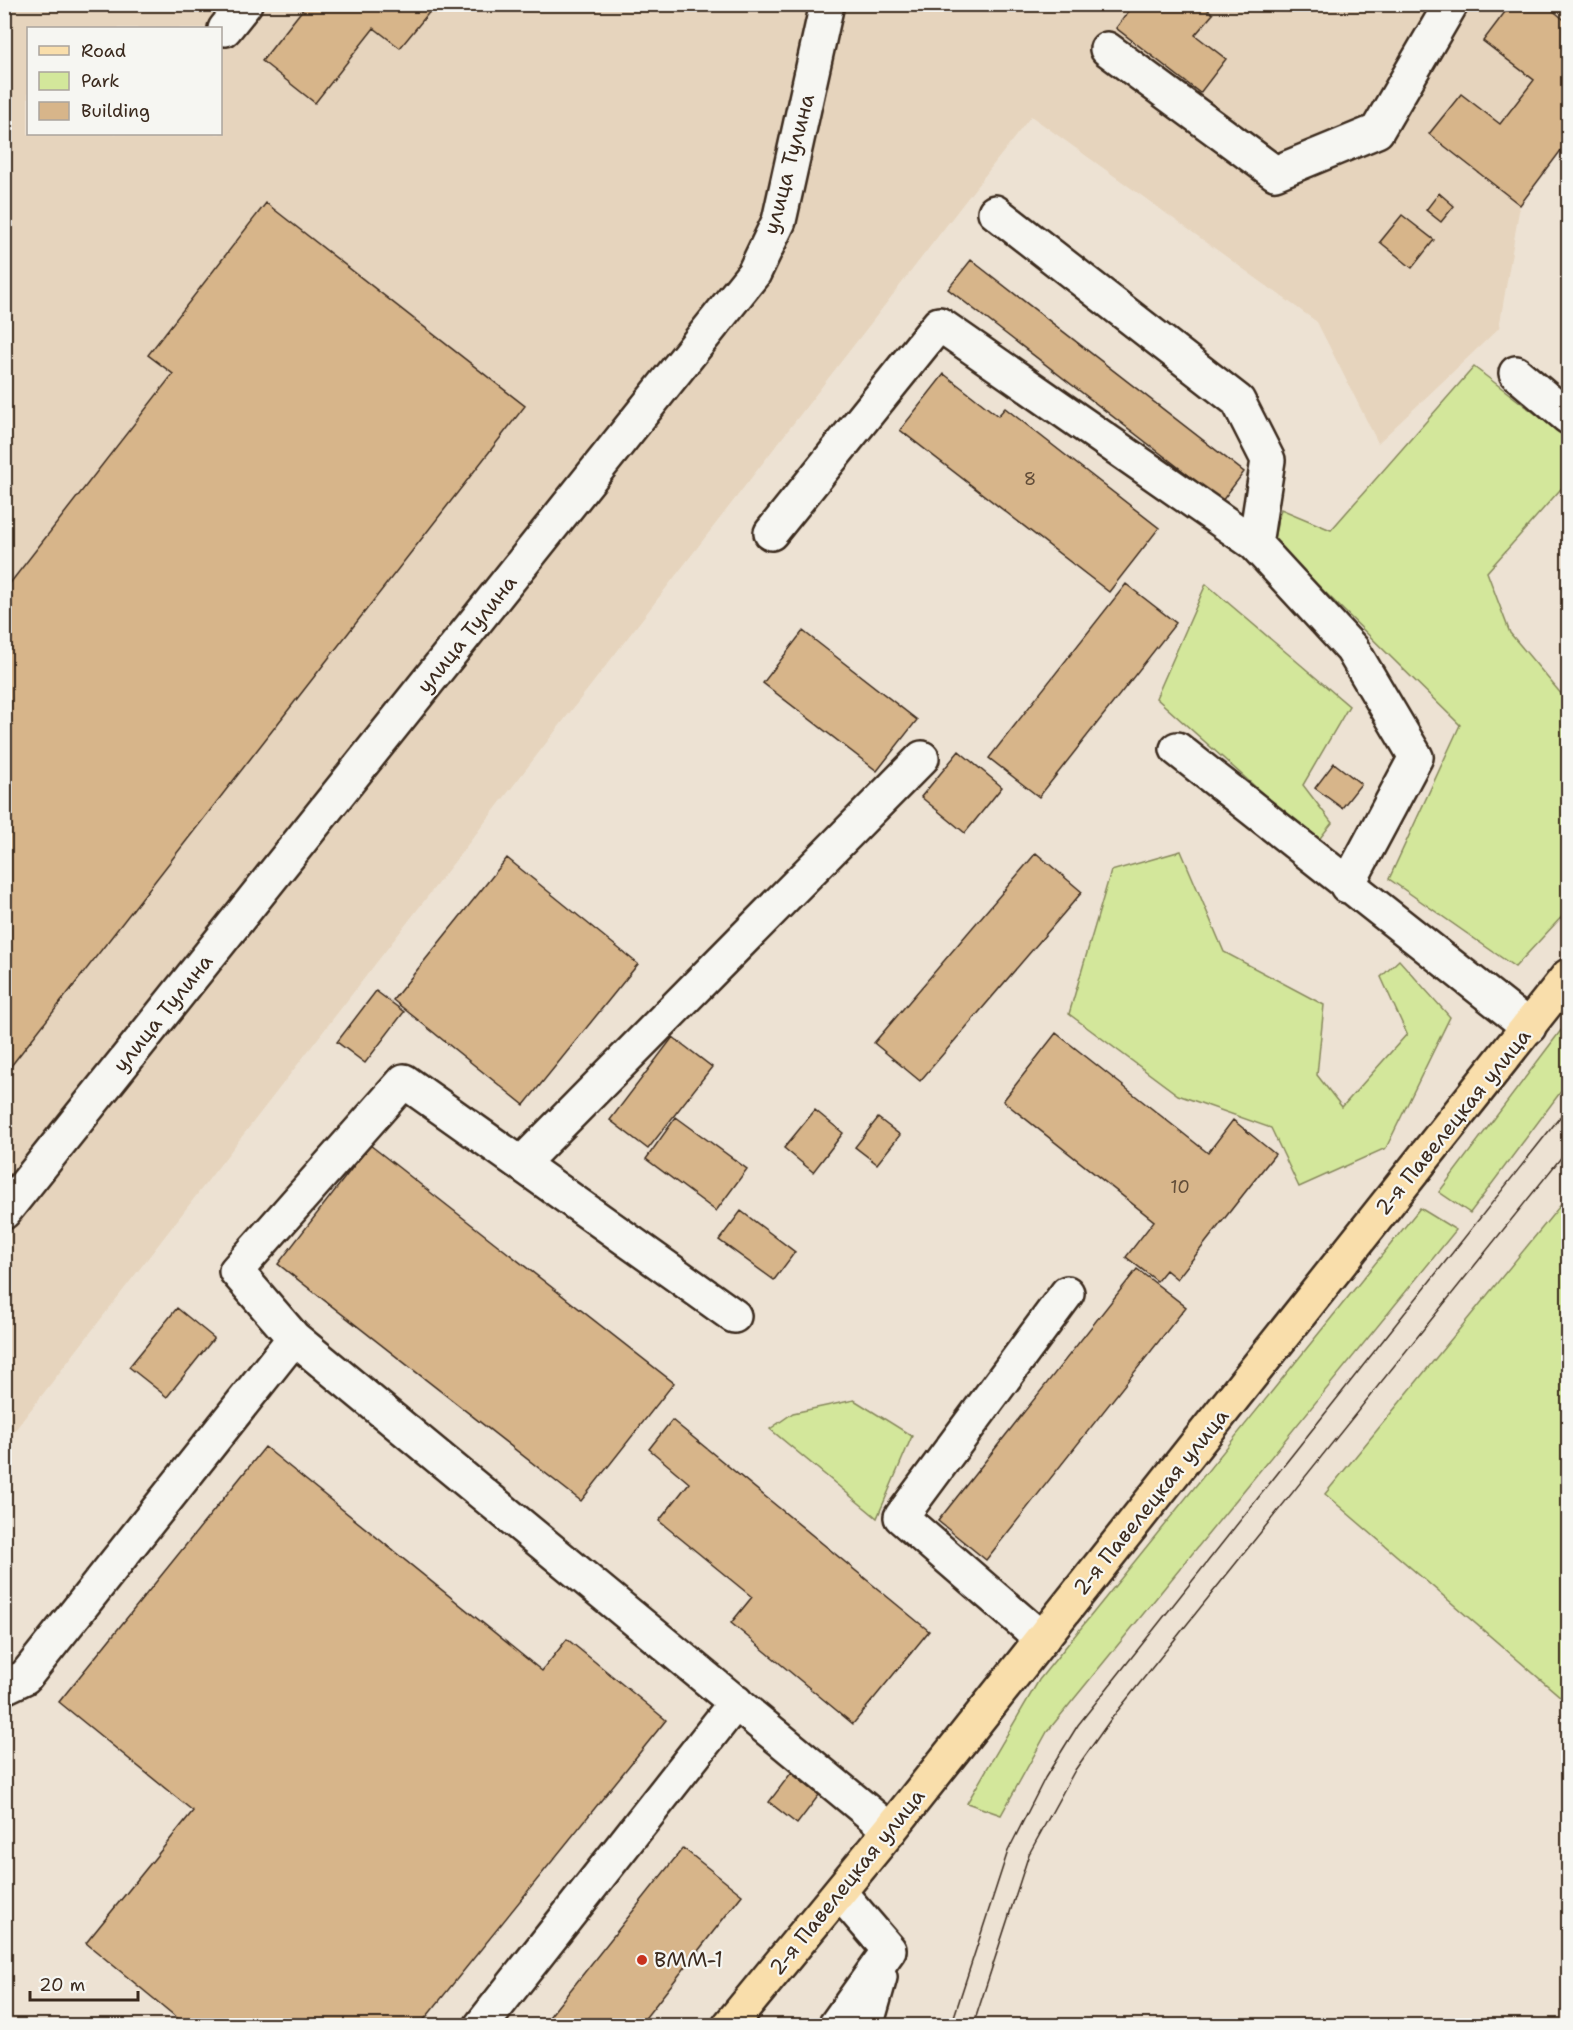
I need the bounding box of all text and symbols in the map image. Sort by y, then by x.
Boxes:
legend [27,27,222,135]
text: Road [81,39,126,63]
text: Park [81,69,120,93]
street label: улица Тулина [757,91,821,237]
text: Building [81,99,150,123]
house number: 8 [1024,467,1036,491]
street label: улица Тулина [411,569,523,699]
street label: улица Тулина [107,948,219,1078]
street label: 2-я Павелецкая улица [1369,1023,1537,1221]
house number: 10 [1170,1175,1190,1199]
street label: 2-я Павелецкая улица [1067,1403,1235,1601]
street label: 2-я Павелецкая улица [763,1783,931,1981]
place label: ВММ-1 [654,1946,723,1974]
marker: ВММ-1 [635,1953,649,1967]
scale bar [30,1964,138,2002]
text: 20 m [39,1973,85,1997]

